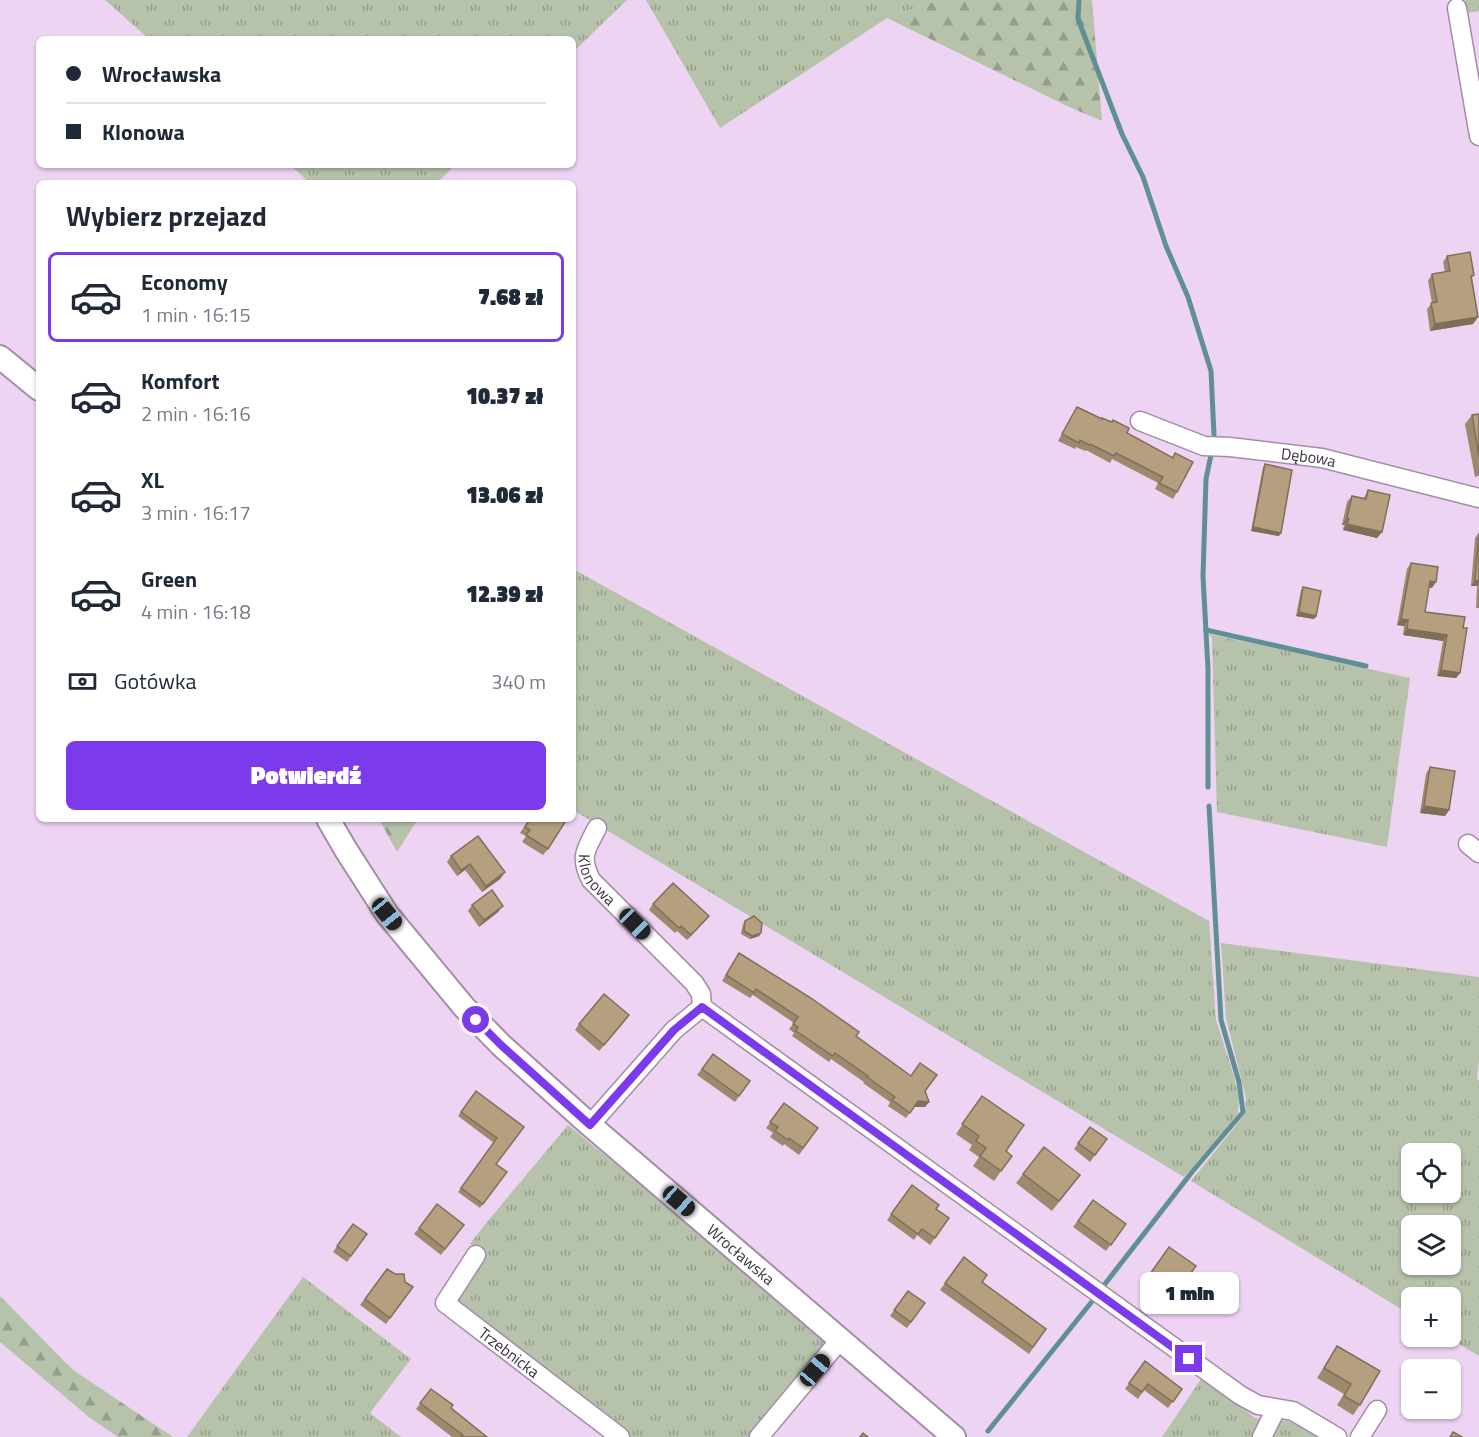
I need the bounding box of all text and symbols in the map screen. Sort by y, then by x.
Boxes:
text: Wrocławska [102,57,221,91]
text: Klonowa [102,115,185,149]
text: Wybierz przejazd [66,195,267,236]
text: Economy [141,265,228,299]
icon: car [69,270,123,324]
text: 7.68 zł [478,280,543,314]
text: 1 min · 16:15 [141,299,251,330]
text: Komfort [141,364,220,398]
icon: car [69,369,123,423]
text: 10.37 zł [466,379,543,413]
text: 2 min · 16:16 [141,398,251,429]
street label: Dębowa [1280,441,1339,473]
text: XL [141,463,164,497]
icon: car [69,468,123,522]
text: 13.06 zł [466,478,543,512]
text: 3 min · 16:17 [141,497,251,528]
text: Green [141,562,197,596]
icon: car [69,567,123,621]
text: 12.39 zł [466,577,543,611]
text: 4 min · 16:18 [141,596,251,627]
text: Gotówka [114,664,197,698]
icon: cash [66,665,99,698]
text: 340 m [491,666,546,697]
button: Potwierdź [66,741,546,810]
street label: Klonowa [573,854,622,911]
car [369,894,405,934]
car [616,905,654,943]
route start [462,1006,489,1033]
map controls [1401,1143,1461,1419]
button: locate [1401,1143,1461,1203]
car [660,1182,698,1220]
button: layers [1401,1215,1461,1275]
street label: Wrocławska [702,1218,780,1290]
callout: 1 min [1140,1272,1238,1314]
text: 1 min [1165,1277,1214,1308]
button: + [1401,1287,1461,1347]
street label: Trzebnicka [474,1321,545,1383]
route end [1175,1345,1202,1372]
car [797,1350,833,1390]
button: − [1401,1359,1461,1419]

